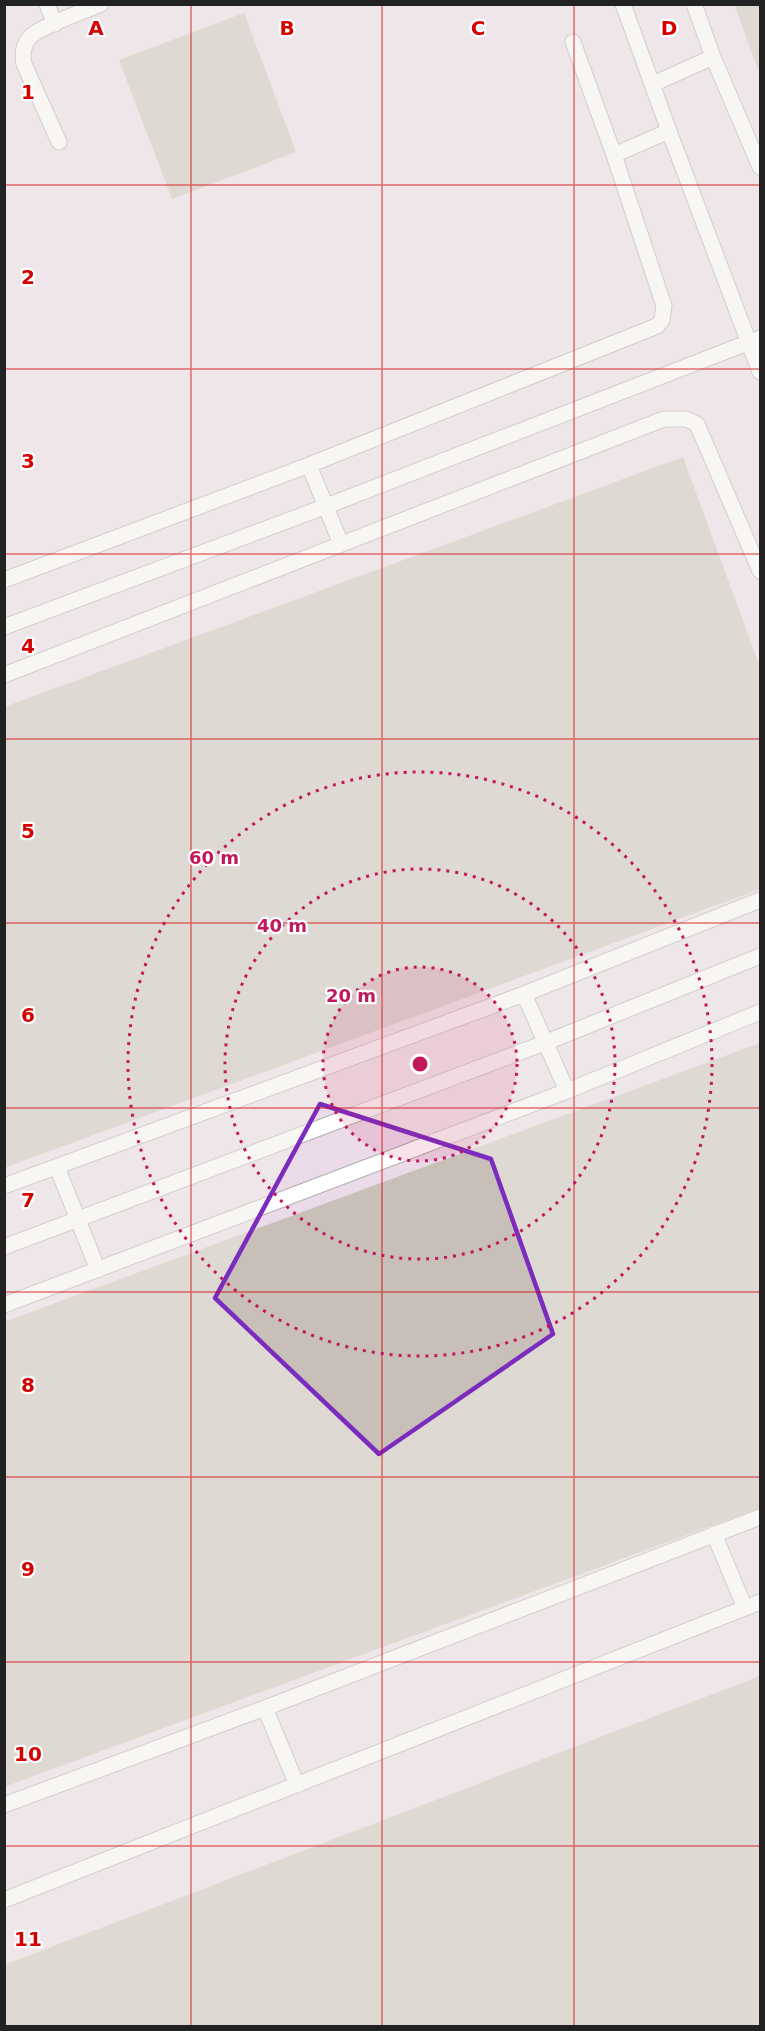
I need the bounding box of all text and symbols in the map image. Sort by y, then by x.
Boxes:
text: A [88,16,104,40]
text: B [279,16,295,40]
text: C [471,16,485,40]
text: D [661,16,677,40]
text: 1 [21,80,35,104]
text: 2 [21,265,35,289]
text: 3 [21,449,35,473]
text: 4 [21,634,35,658]
text: 5 [21,819,35,843]
text: 60 m [189,847,239,868]
text: 40 m [257,915,307,936]
text: 20 m [326,985,376,1006]
text: 6 [21,1003,35,1027]
centre of rings [410,1054,430,1074]
text: 7 [21,1188,35,1212]
text: 8 [21,1373,35,1397]
text: 9 [21,1557,35,1581]
text: 10 [14,1742,42,1766]
text: 11 [14,1927,42,1951]

